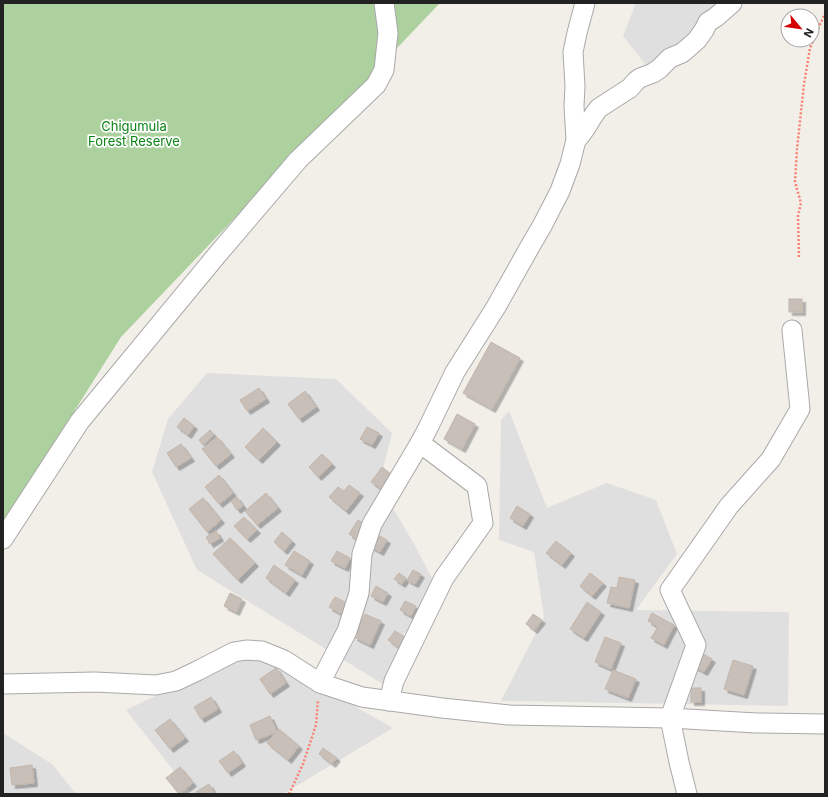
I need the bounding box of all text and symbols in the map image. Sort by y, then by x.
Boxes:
north arrow [780,8,820,48]
text: N [801,26,817,40]
park label: Chigumula Forest Reserve [88,118,180,149]

